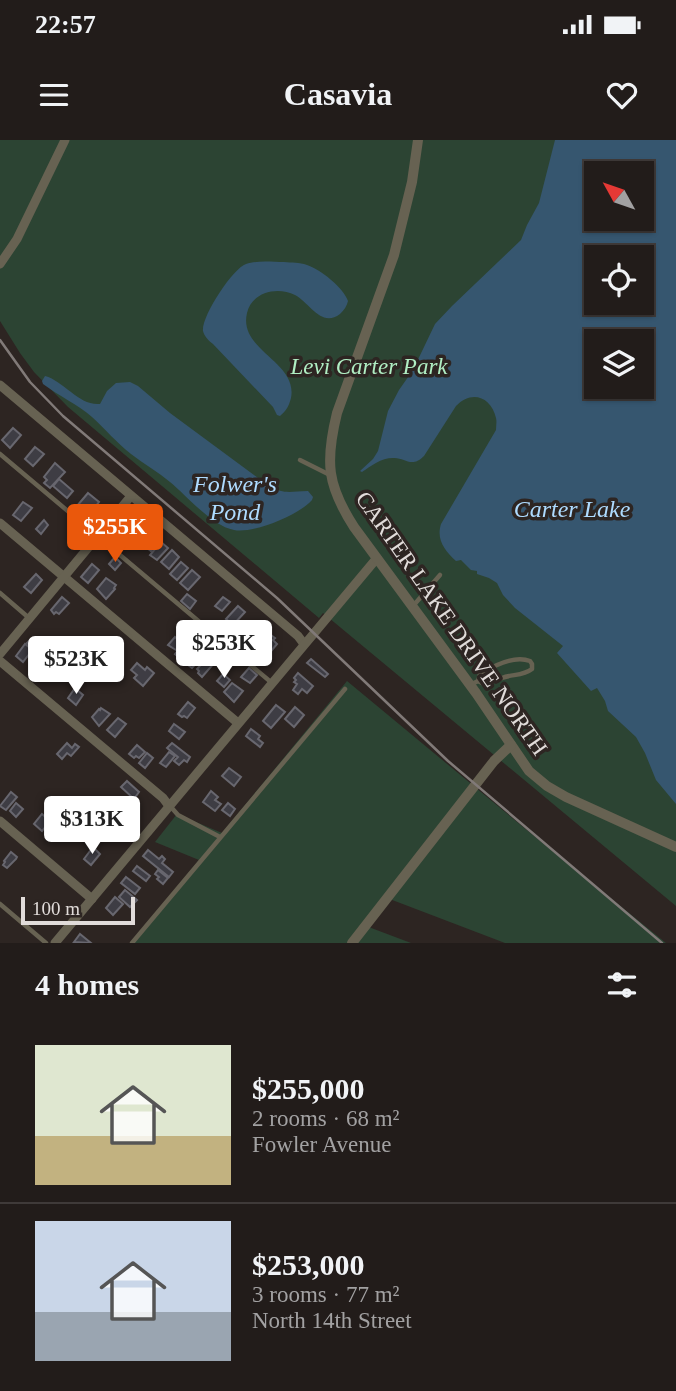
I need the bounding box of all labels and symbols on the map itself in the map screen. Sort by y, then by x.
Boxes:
north arrow [584,161,654,231]
park label: Levi Carter Park [289,354,448,379]
water label: Folwer's Pond [192,471,277,525]
street label: CARTER LAKE DRIVE NORTH [351,487,552,760]
water label: Carter Lake [514,496,631,522]
pin: $255K [66,504,164,564]
pin: $253K [175,620,273,680]
pin: $523K [27,636,125,696]
pin: $313K [43,796,141,856]
scale bar [21,894,135,926]

